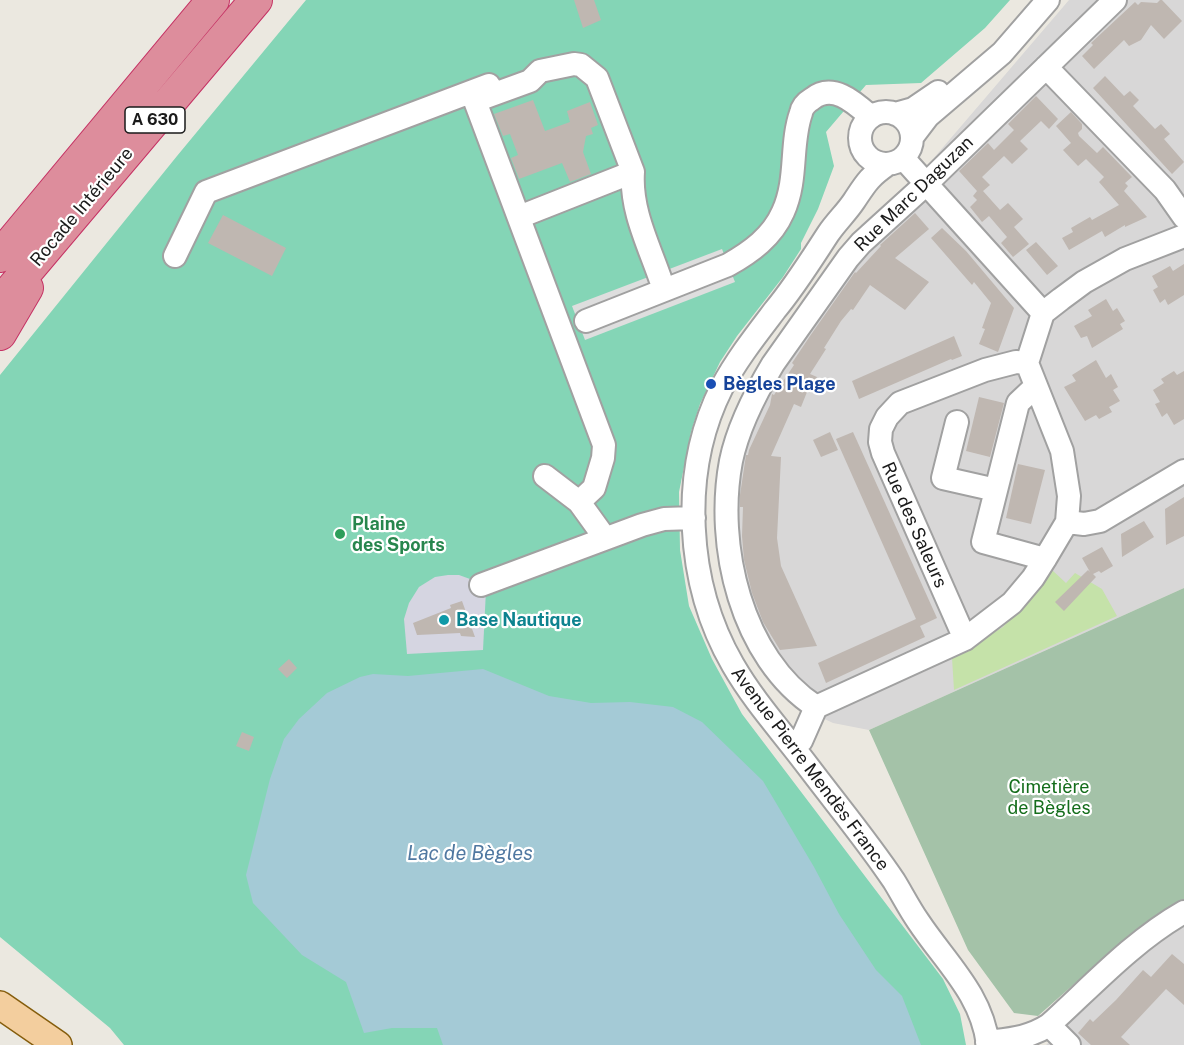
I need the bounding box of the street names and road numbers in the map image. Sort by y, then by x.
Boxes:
road number: A 630 [125,107,185,133]
street label: Rue Marc Daguzan [850,132,978,256]
street label: Rocade Intérieure [26,143,138,271]
street label: Rue des Saleurs [877,459,951,591]
street label: Avenue Pierre Mendès France [726,663,894,875]

